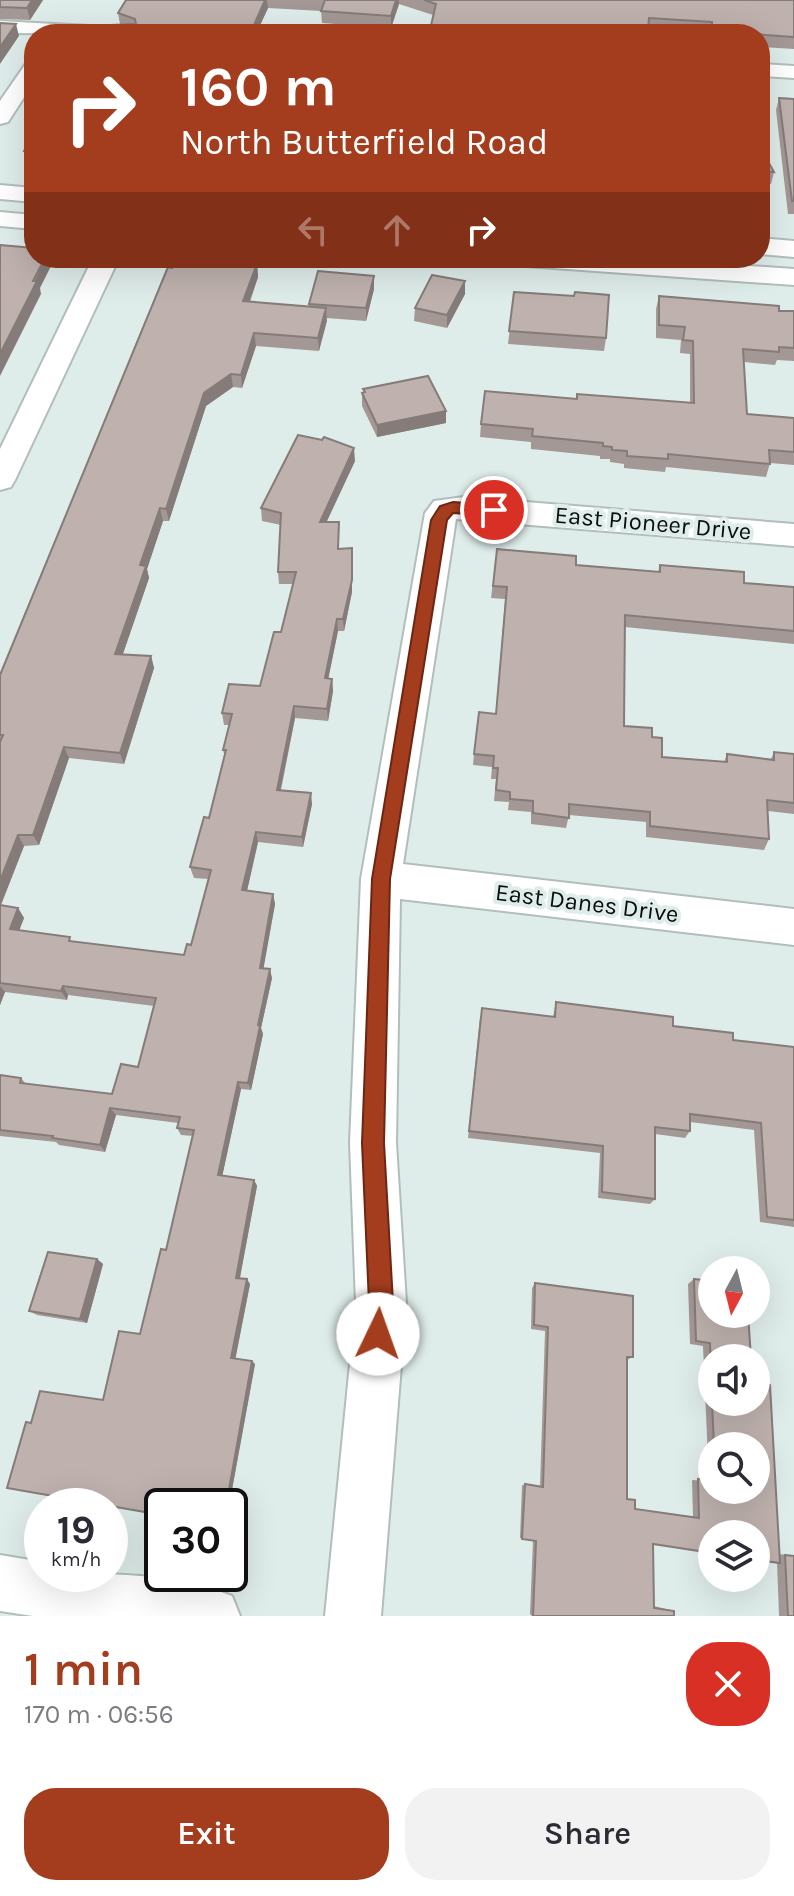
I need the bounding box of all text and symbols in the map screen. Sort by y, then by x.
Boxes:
text: 160 m [180,54,337,119]
icon: right [48,56,152,160]
text: North Butterfield Road [180,121,548,163]
icon: left [291,208,335,252]
icon: ahead [375,208,419,252]
icon: right [459,208,503,252]
pin [460,476,528,544]
icon: arrive [472,488,516,532]
street label: East Pioneer Drive [554,500,752,546]
street label: East Danes Drive [494,878,680,928]
north arrow [698,1256,770,1328]
map controls [698,1256,770,1592]
position arrow [336,1292,420,1376]
button: sound [698,1344,770,1416]
button: search [698,1432,770,1504]
speed limit sign: 30 [144,1488,248,1592]
text: 19 [57,1506,95,1553]
button: layers [698,1520,770,1592]
text: km/h [51,1548,101,1571]
text: 1 min [24,1641,143,1697]
button: close [686,1642,770,1726]
text: 170 m · 06:56 [24,1699,174,1730]
button: Exit [24,1788,389,1880]
button: Share [405,1788,770,1880]

